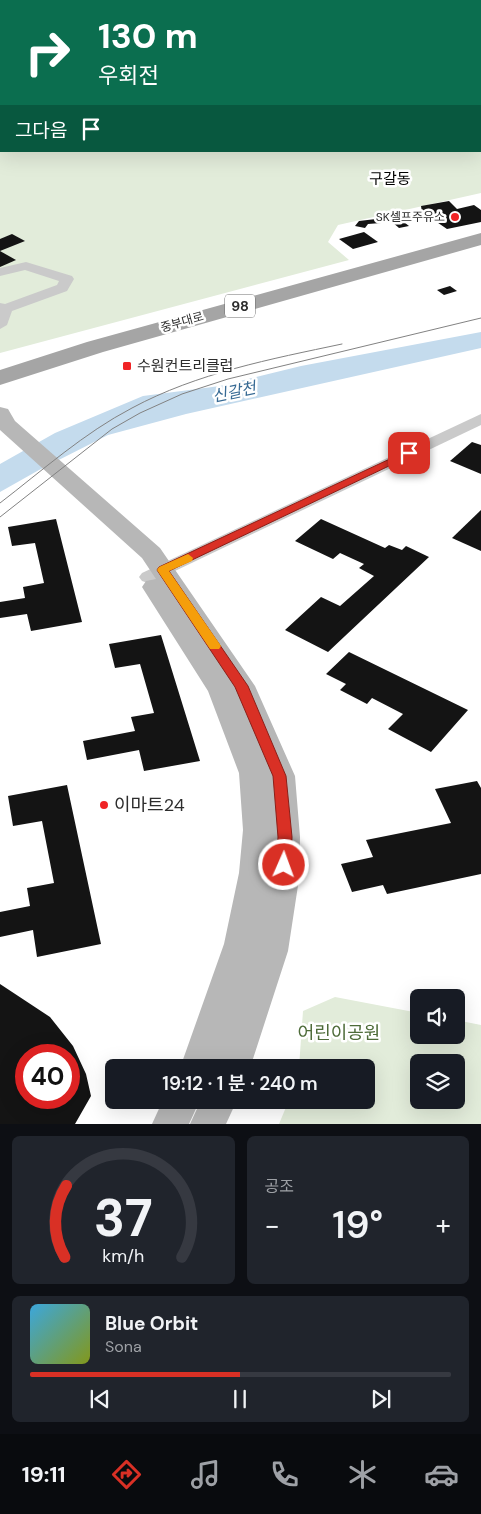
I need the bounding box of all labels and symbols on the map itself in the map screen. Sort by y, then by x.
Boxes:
district label: 구갈동 [369,169,411,189]
place label: SK셀프주유소 [376,209,445,225]
marker: SK셀프주유소 [449,211,461,223]
road number: 98 [225,294,255,318]
street label: 중부대로 [159,308,205,336]
place label: 수원컨트리클럽 [137,356,234,376]
marker: 수원컨트리클럽 [121,360,133,372]
water label: 신갈천 [210,377,260,407]
pin [388,432,430,474]
place label: 이마트24 [114,793,185,817]
marker: 이마트24 [98,799,110,811]
position arrow [257,838,309,890]
park label: 어린이공원 [298,1021,380,1045]
speed limit sign: 40 [15,1044,80,1109]

